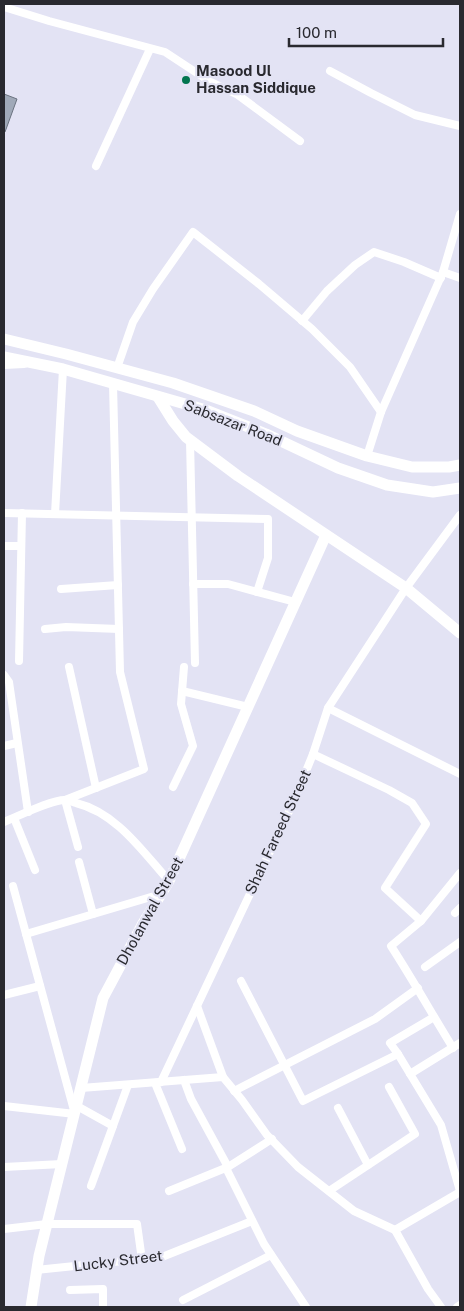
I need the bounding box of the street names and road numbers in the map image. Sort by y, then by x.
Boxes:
street label: Sabsazar Road [182,396,285,449]
street label: Shah Fareed Street [241,767,314,897]
street label: Dholanwal Street [113,854,186,968]
street label: Lucky Street [72,1247,164,1274]

